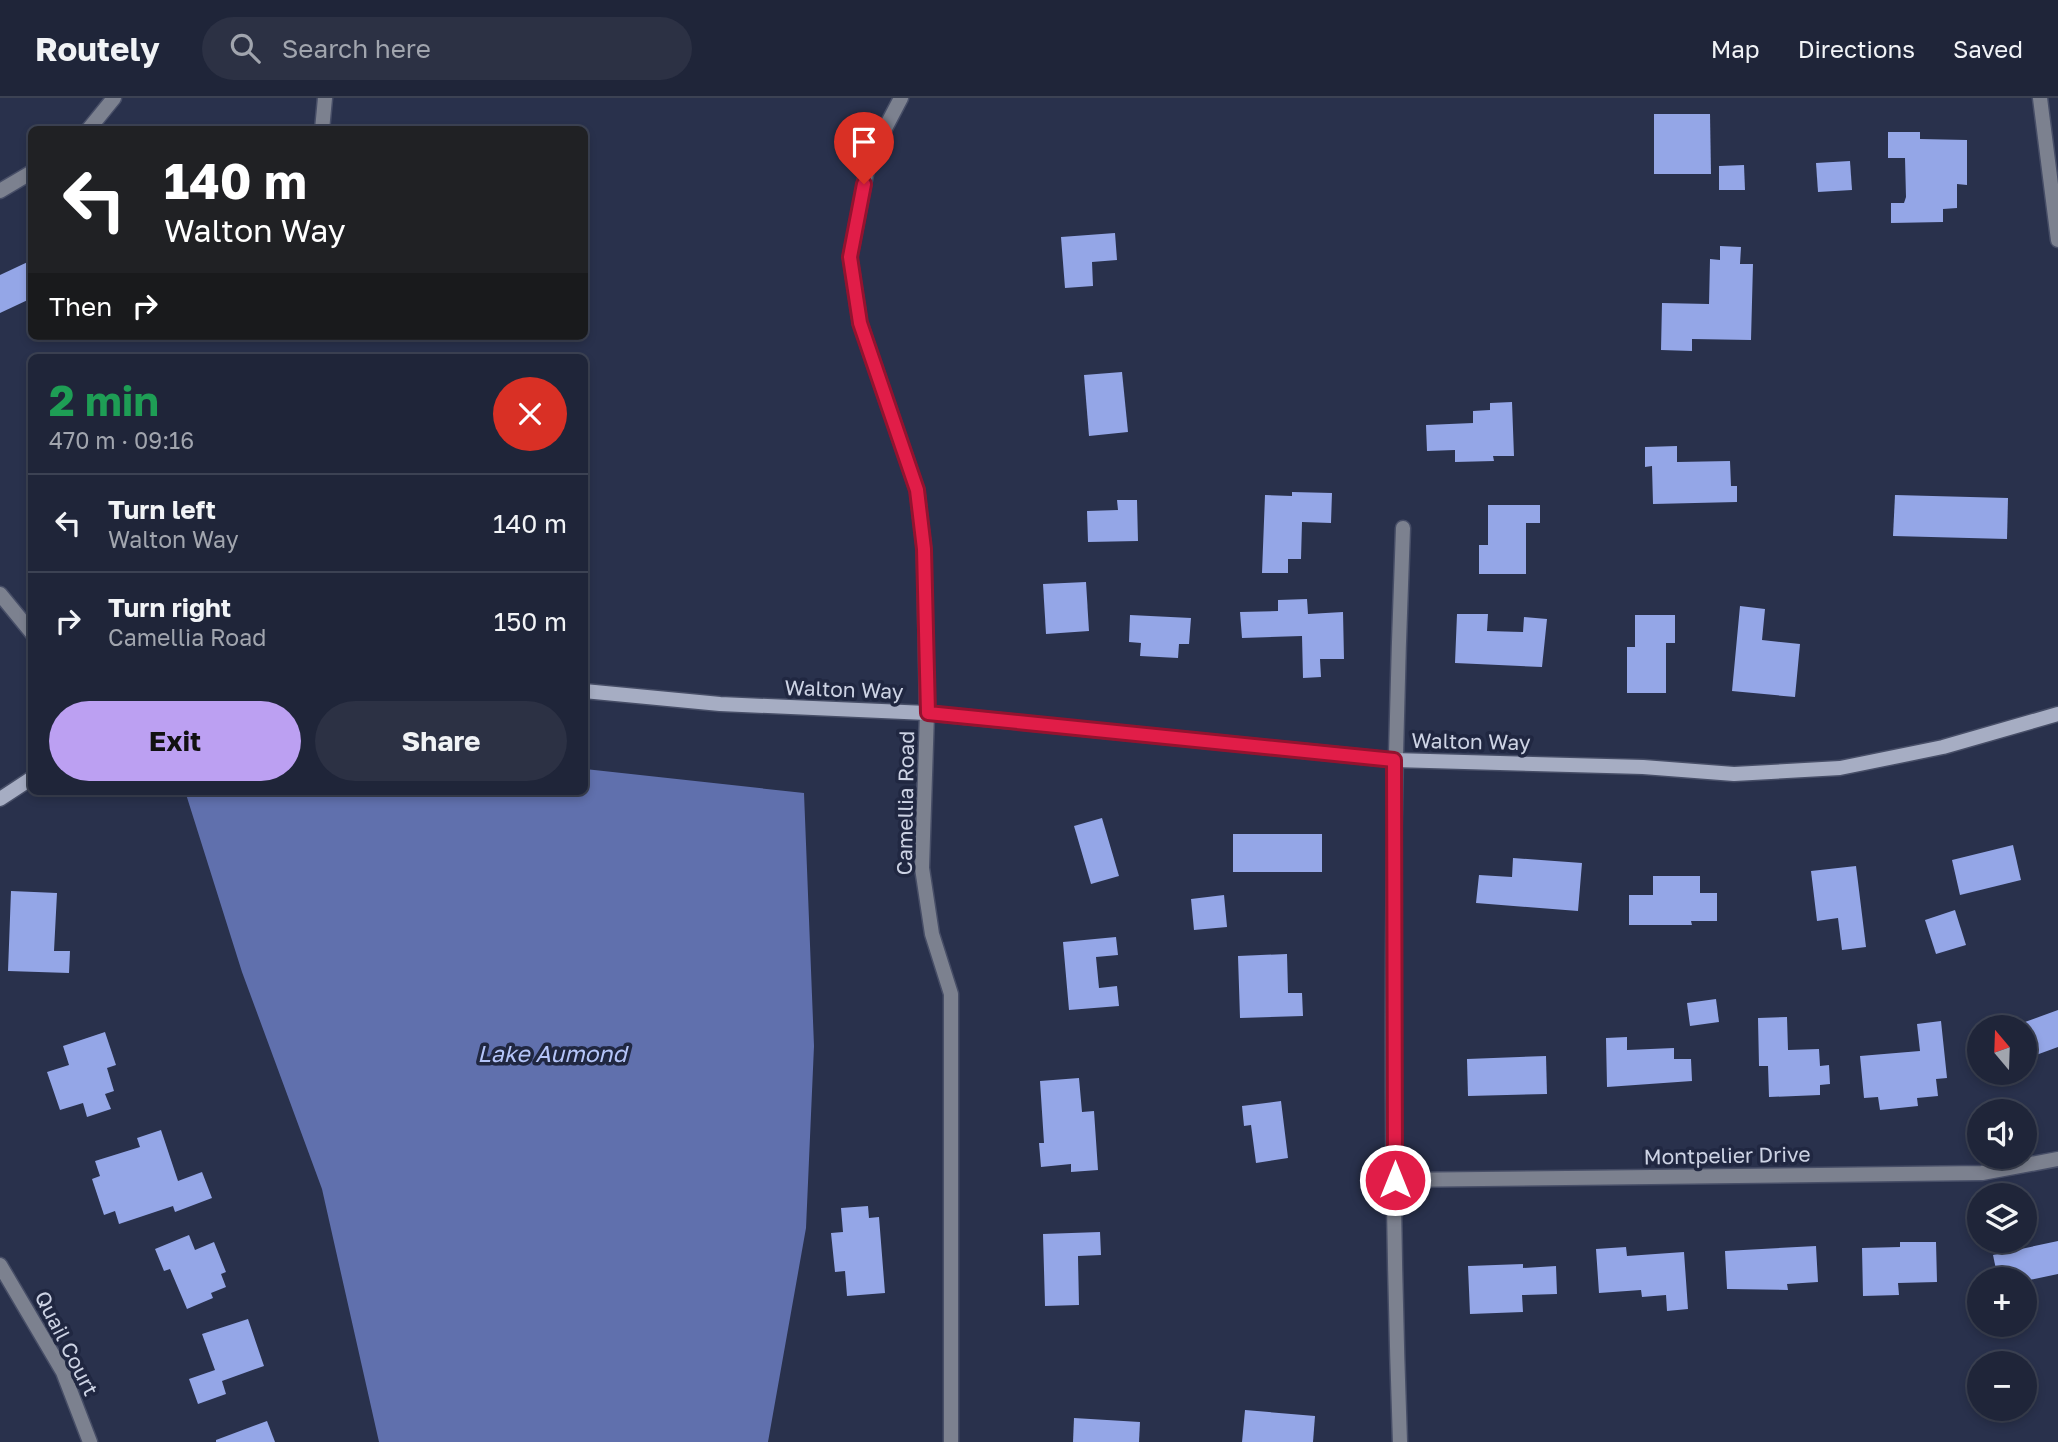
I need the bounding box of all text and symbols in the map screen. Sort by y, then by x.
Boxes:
search box [202,17,692,80]
text: Routely [35,29,160,68]
icon: search [226,29,264,67]
text: Search here [282,33,431,64]
text: Map [1711,34,1760,63]
text: Directions [1798,34,1915,63]
text: Saved [1953,34,2023,63]
pin [834,112,894,184]
icon: arrive [845,123,883,161]
text: 140 m [164,151,307,210]
icon: left [49,154,140,245]
text: Walton Way [164,211,346,249]
icon: right [126,287,164,325]
text: Then [49,291,112,322]
text: 2 min [49,375,159,425]
button: close [493,377,567,451]
text: 470 m · 09:16 [49,426,194,454]
text: Turn left [108,494,216,525]
icon: left [49,504,87,542]
text: 140 m [493,508,567,539]
text: Walton Way [108,525,239,553]
text: Turn right [108,592,231,623]
icon: right [49,602,87,640]
text: 150 m [494,606,567,637]
text: Camellia Road [108,623,266,651]
street label: Walton Way [784,674,904,704]
button: Exit [49,701,301,781]
button: Share [315,701,567,781]
street label: Walton Way [1411,727,1531,755]
street label: Camellia Road [891,731,919,875]
north arrow [1967,1015,2037,1085]
map controls [1967,1015,2037,1421]
water label: Lake Aumond [477,1039,629,1067]
button: sound [1967,1099,2037,1169]
street label: Montpelier Drive [1643,1141,1811,1169]
position arrow [1358,1143,1432,1217]
button: layers [1967,1183,2037,1253]
button: + [1967,1267,2037,1337]
street label: Quail Court [29,1286,105,1400]
button: − [1967,1351,2037,1421]

